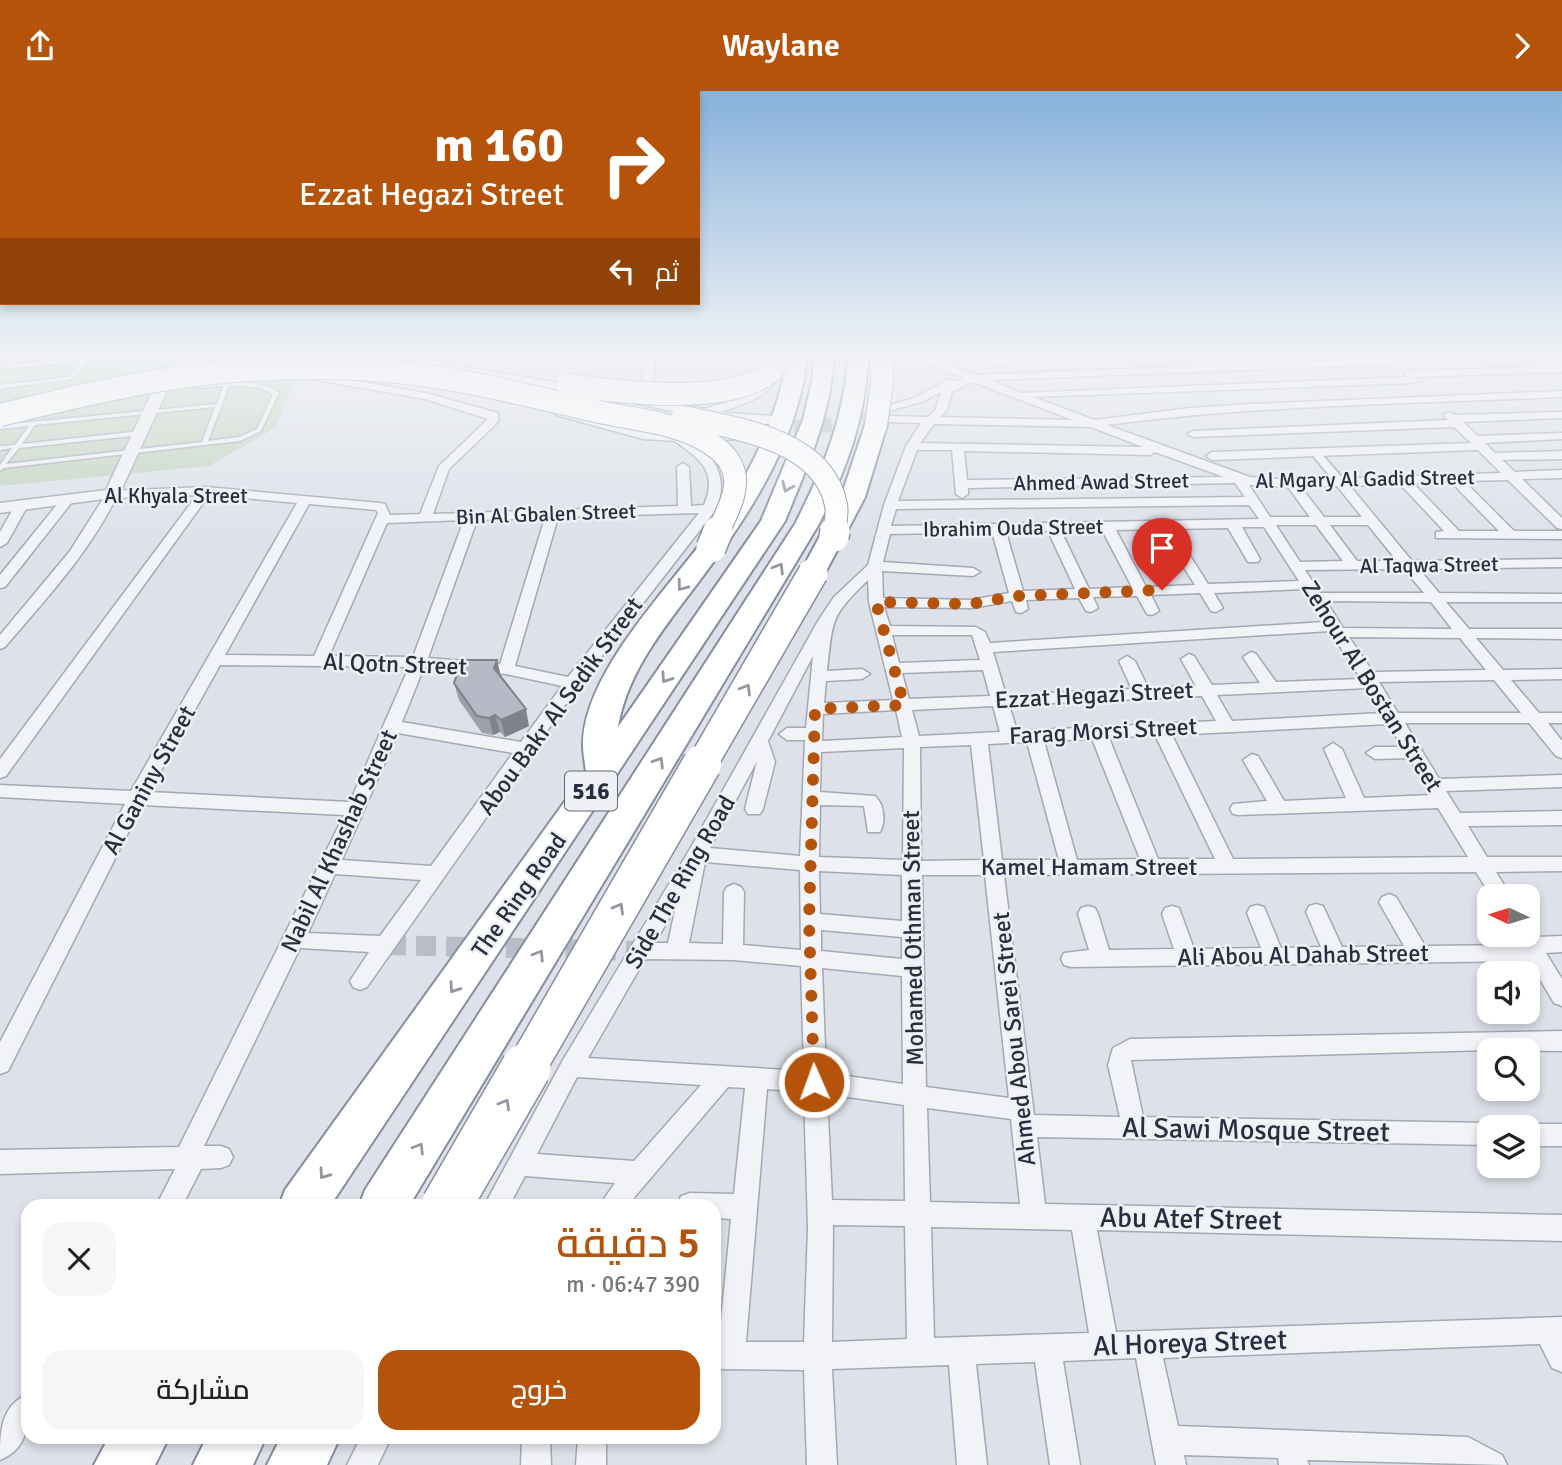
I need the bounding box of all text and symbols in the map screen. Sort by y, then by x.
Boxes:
text: Waylane [722,26,840,65]
icon: share [21,27,59,65]
icon: forward [1503,27,1541,65]
text: 160 m [434,115,564,175]
icon: right [588,119,679,210]
text: Ezzat Hegazi Street [299,175,564,214]
icon: left [603,252,641,290]
text: ثم [655,257,679,289]
street label: Al Mgary Al Gadid Street [1255,464,1475,494]
street label: Ahmed Awad Street [1013,467,1189,497]
one-way arrow [781,480,795,492]
street label: Al Khyala Street [104,483,248,509]
street label: Bin Al Gbalen Street [455,498,637,530]
street label: Ibrahim Ouda Street [923,513,1103,543]
pin [1132,518,1192,590]
icon: arrive [1143,529,1181,567]
street label: Al Taqwa Street [1359,551,1499,579]
one-way arrow [771,563,784,576]
street label: Zehour Al Bostan Street [1295,575,1449,797]
one-way arrow [678,578,691,591]
street label: Abou Bakr Al Sedik Street [471,591,649,821]
street label: Al Qotn Street [323,646,467,682]
one-way arrow [661,671,674,684]
street label: Ezzat Hegazi Street [994,675,1194,715]
one-way arrow [738,684,751,697]
street label: Al Ganiny Street [96,700,202,860]
street label: Farag Morsi Street [1008,711,1198,751]
street label: Nabil Al Khashab Street [274,725,404,957]
one-way arrow [651,756,664,769]
road number: 516 [565,771,617,811]
street label: Side The Ring Road [618,790,742,974]
street label: Mohamed Othman Street [896,810,930,1066]
street label: The Ring Road [465,827,573,963]
street label: Kamel Hamam Street [981,852,1197,882]
north arrow [1477,884,1540,947]
map controls [1477,884,1540,1178]
one-way arrow [611,902,624,915]
street label: Ahmed Abou Sarei Street [986,910,1042,1168]
street label: Ali Abou Al Dahab Street [1177,938,1429,972]
one-way arrow [530,949,543,962]
button: sound [1477,961,1540,1024]
one-way arrow [449,980,462,993]
button: search [1477,1038,1540,1101]
position arrow [777,1045,851,1119]
one-way arrow [497,1099,510,1112]
street label: Al Sawi Mosque Street [1122,1111,1390,1149]
button: layers [1477,1115,1540,1178]
one-way arrow [410,1142,423,1155]
one-way arrow [320,1166,332,1179]
street label: Abu Atef Street [1100,1200,1282,1238]
text: 5 دقيقة [556,1218,700,1269]
button: close [42,1222,116,1296]
text: 390 m · 06:47 [566,1270,700,1299]
street label: Al Horeya Street [1092,1323,1288,1363]
button: مشاركة [42,1350,364,1430]
button: خروج [378,1350,700,1430]

